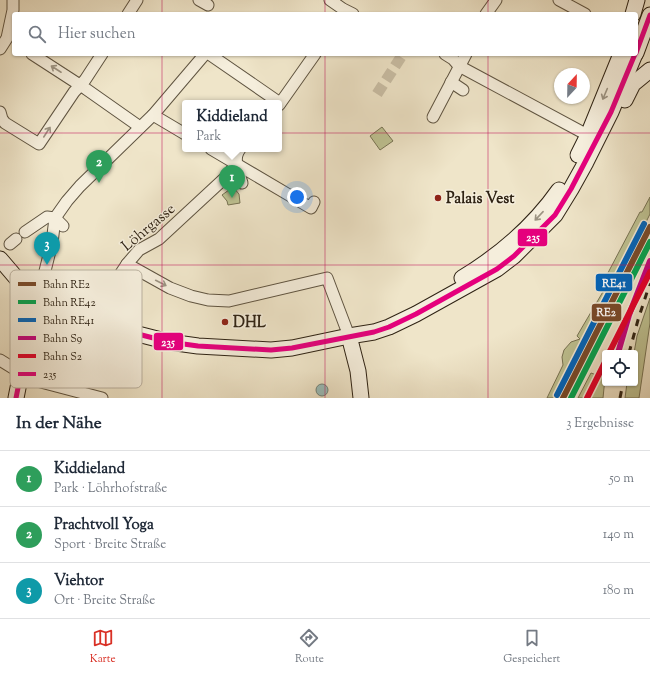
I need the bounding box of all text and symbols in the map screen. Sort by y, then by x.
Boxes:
search box [12,12,638,56]
icon: search [26,23,48,45]
text: Hier suchen [58,24,136,45]
one-way arrow [50,65,62,73]
north arrow [554,68,590,104]
one-way arrow [601,88,609,100]
popup [182,100,282,152]
text: Kiddieland [196,107,268,128]
one-way arrow [43,127,51,138]
text: Park [196,128,221,146]
pin: 2 [86,150,112,183]
pin: 1 [219,165,245,198]
your location [287,187,307,207]
place label: Palais Vest [446,189,515,210]
marker: Palais Vest [433,193,443,203]
street label: Löhrgasse [118,199,180,257]
one-way arrow [534,211,544,221]
line badge: 235 [517,228,548,247]
text: 235 [526,230,540,246]
pin: 3 [34,232,60,265]
legend [10,270,142,388]
line badge: RE41 [595,273,633,292]
text: RE41 [601,276,626,292]
text: Bahn RE2 [43,277,90,293]
one-way arrow [154,280,166,287]
text: Bahn RE42 [43,295,96,311]
line badge: RE2 [591,303,622,322]
text: RE2 [595,305,617,321]
text: Bahn RE41 [43,313,94,329]
place label: DHL [233,313,267,334]
marker: DHL [220,317,230,327]
text: Bahn S9 [43,331,82,347]
line badge: 235 [153,332,184,351]
text: 235 [161,335,175,351]
text: Bahn S2 [43,349,82,365]
map controls [602,350,638,386]
button: locate [602,350,638,386]
text: 235 [43,367,57,383]
text: In der Nähe [16,412,102,436]
text: 3 Ergebnisse [566,415,634,433]
text: Kiddieland [54,459,125,480]
text: 1 [27,470,31,488]
text: 50 m [609,470,634,488]
text: Park · Löhrhofstraße [54,480,167,498]
text: Prachtvoll Yoga [54,515,154,536]
text: 2 [26,526,32,544]
text: 140 m [603,526,634,544]
text: Sport · Breite Straße [54,536,166,554]
text: Viehtor [54,571,104,592]
text: 3 [26,582,32,600]
text: 180 m [603,582,634,600]
text: Ort · Breite Straße [54,592,155,610]
tab: Karte [90,627,116,667]
tab: Route [295,627,324,667]
tab: Gespeichert [503,627,560,667]

